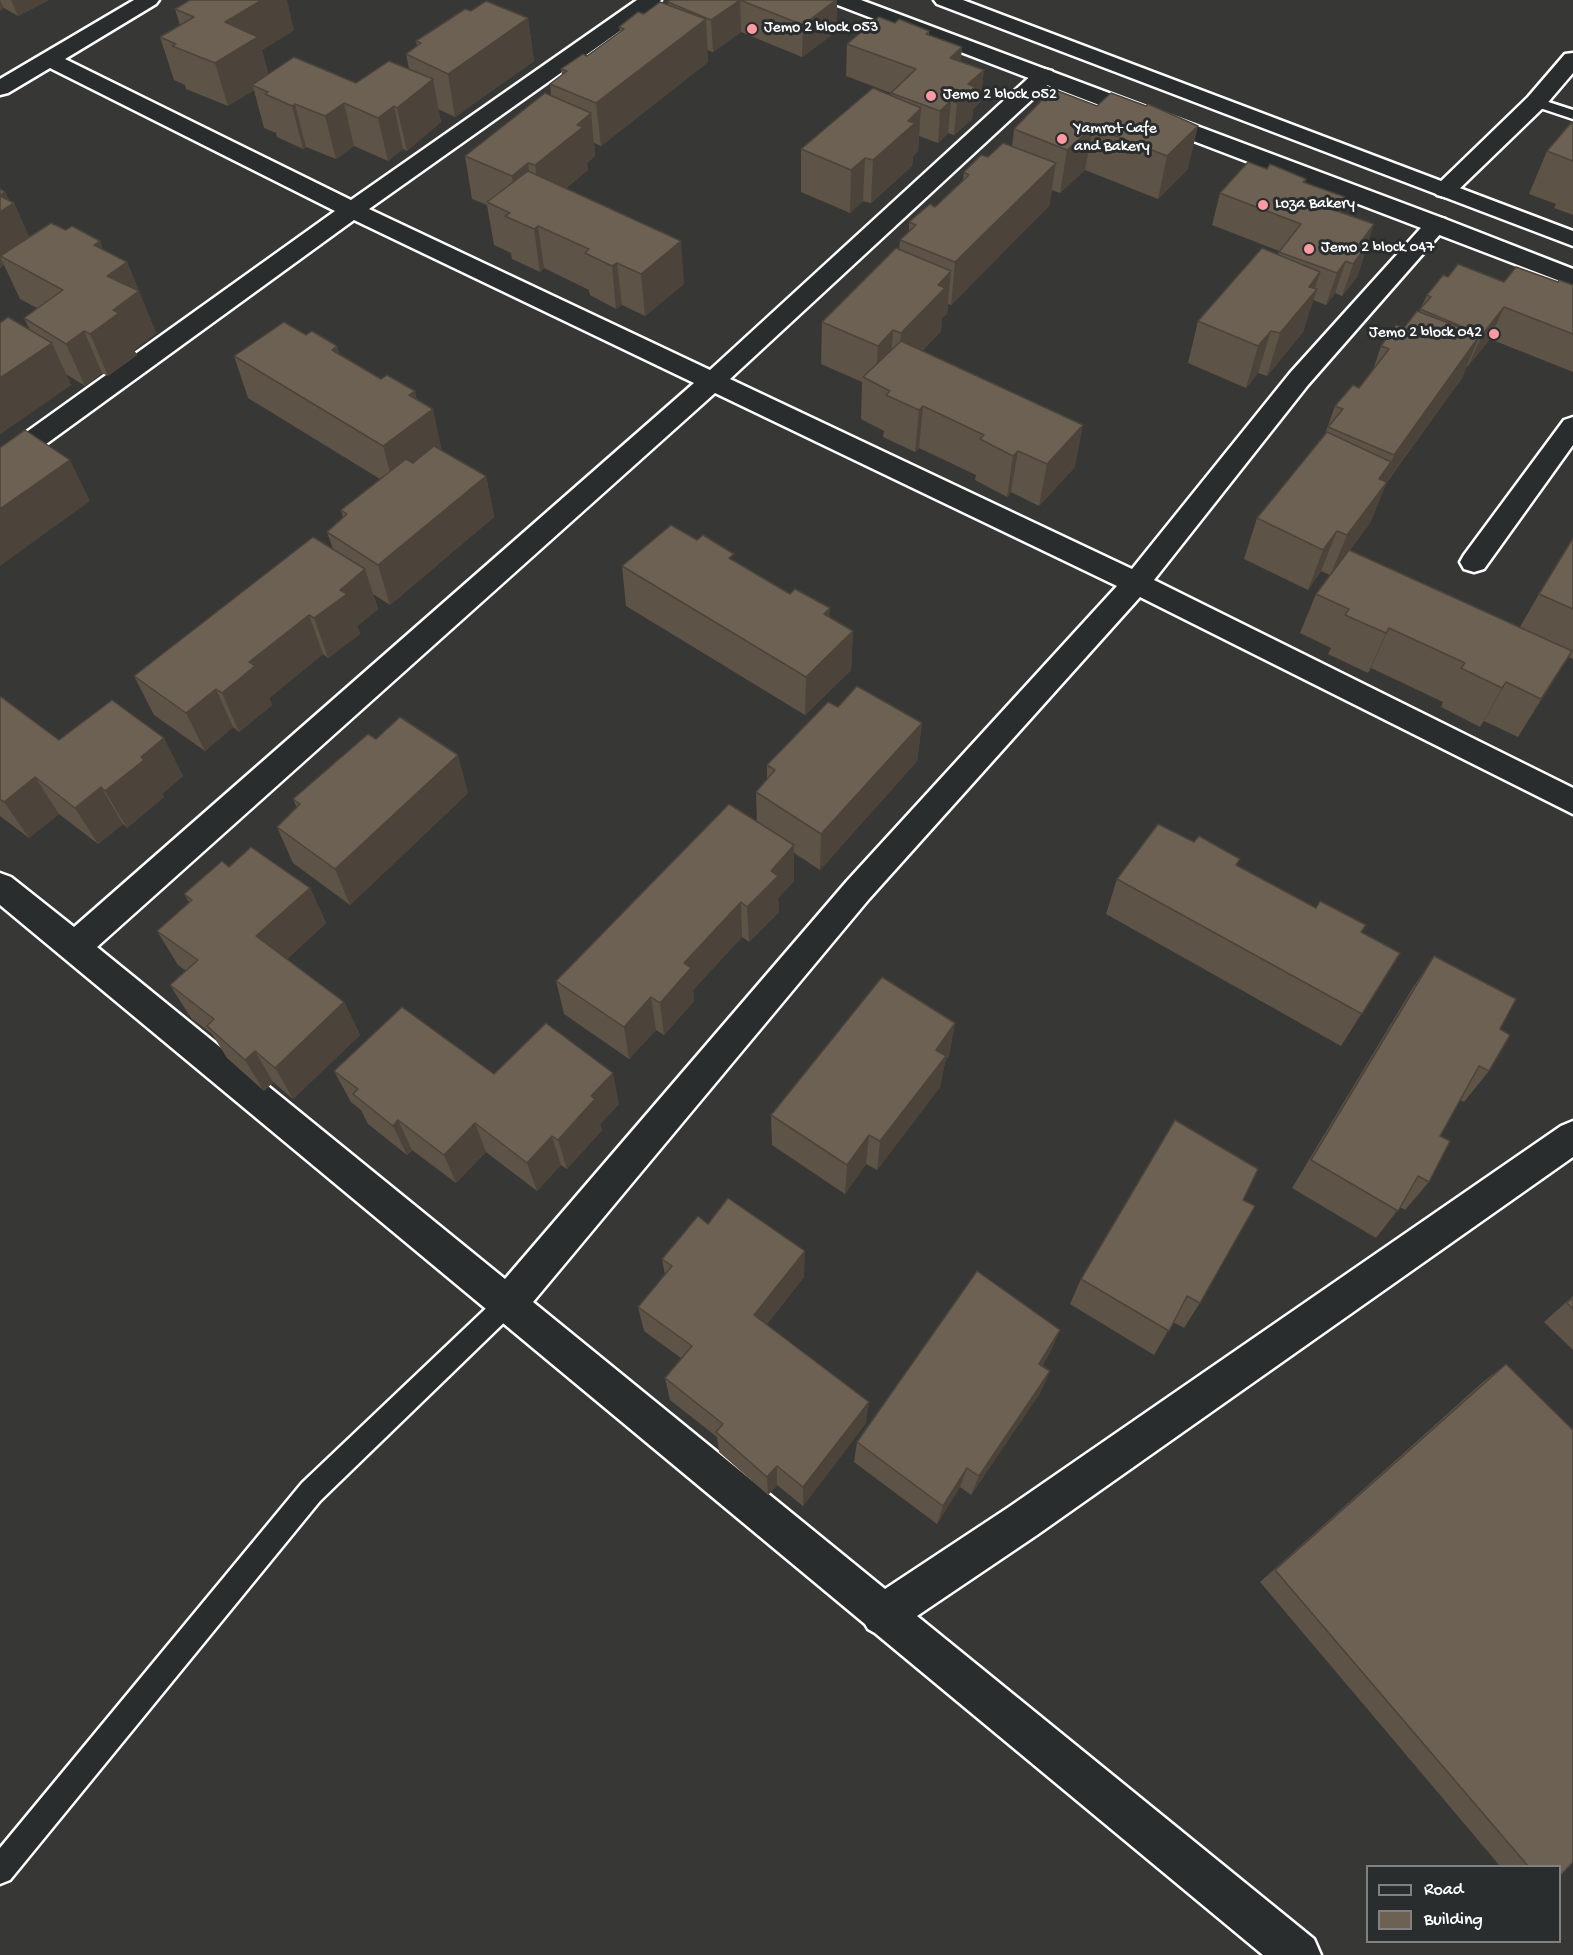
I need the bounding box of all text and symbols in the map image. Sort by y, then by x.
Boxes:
place label: Jemo 2 block 053 [764,19,878,39]
marker: Jemo 2 block 053 [745,22,759,36]
place label: Jemo 2 block 052 [943,86,1057,106]
marker: Jemo 2 block 052 [924,89,938,103]
place label: Yamrot Cafe and Bakery [1074,120,1157,158]
marker: Yamrot Cafe and Bakery [1055,132,1069,146]
place label: Loza Bakery [1275,195,1355,215]
marker: Loza Bakery [1256,198,1270,212]
place label: Jemo 2 block 047 [1321,239,1434,259]
marker: Jemo 2 block 047 [1302,242,1316,256]
place label: Jemo 2 block 042 [1369,324,1482,344]
marker: Jemo 2 block 042 [1487,327,1501,341]
legend [1366,1865,1561,1943]
text: Road [1424,1880,1463,1901]
text: Building [1424,1910,1483,1931]

